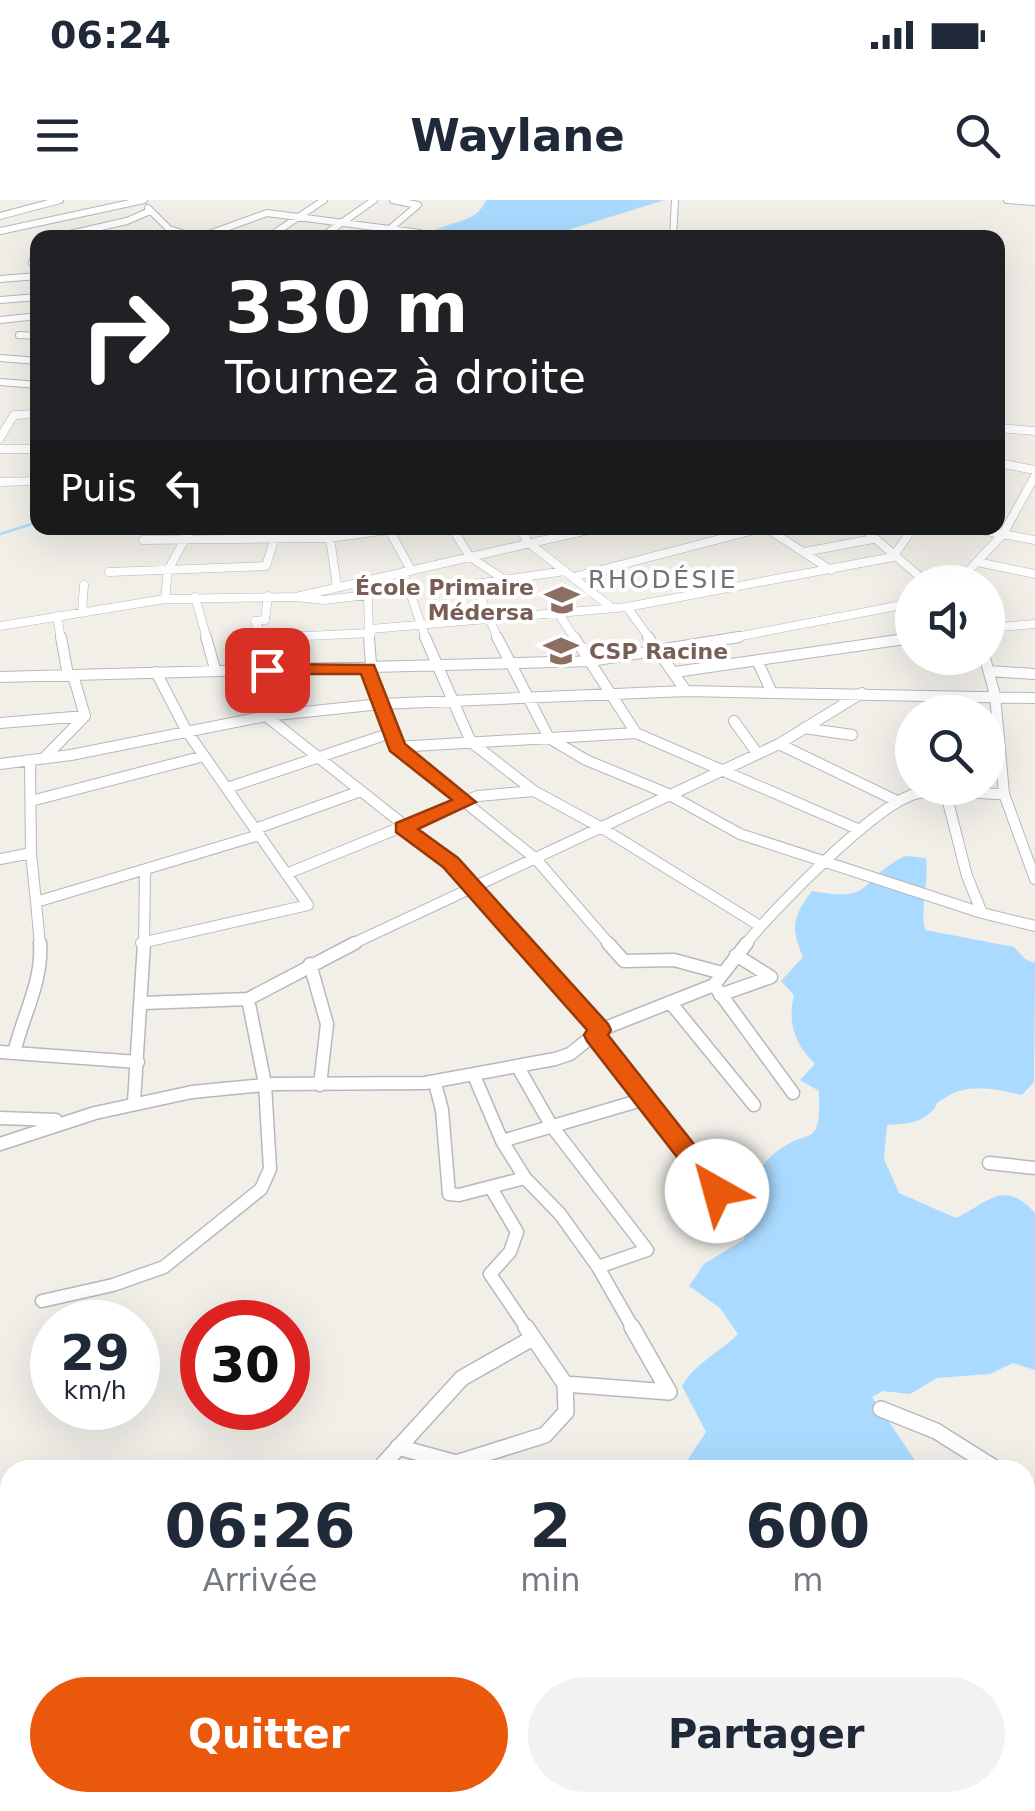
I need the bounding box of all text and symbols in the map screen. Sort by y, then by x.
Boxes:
text: 06:24 [50,13,171,57]
icon: menu [30,108,85,163]
icon: search [950,108,1005,163]
text: Waylane [410,109,625,162]
text: 330 m [225,267,468,349]
icon: right [60,270,190,400]
text: Tournez à droite [225,351,586,404]
icon: left [157,460,212,515]
text: Puis [60,466,137,510]
district label: RHODÉSIE [588,565,738,594]
map controls [895,565,1005,805]
button: sound [895,565,1005,675]
place label: École Primaire Médersa [355,575,534,625]
school or university icon: École Primaire Médersa [543,581,581,619]
pin [225,628,310,713]
school or university icon: CSP Racine [542,632,580,670]
place label: CSP Racine [589,639,728,664]
icon: arrive [240,643,295,698]
button: search [895,695,1005,805]
position arrow [665,1139,769,1243]
speed limit sign: 30 [180,1300,310,1430]
text: 29 [60,1324,130,1382]
text: km/h [63,1376,127,1405]
text: 06:26 [165,1491,356,1561]
text: 2 [529,1491,571,1561]
text: 600 [745,1491,870,1561]
text: Arrivée [203,1561,318,1599]
text: min [520,1561,581,1599]
text: m [792,1561,823,1599]
button: Quitter [30,1677,508,1792]
button: Partager [528,1677,1005,1792]

